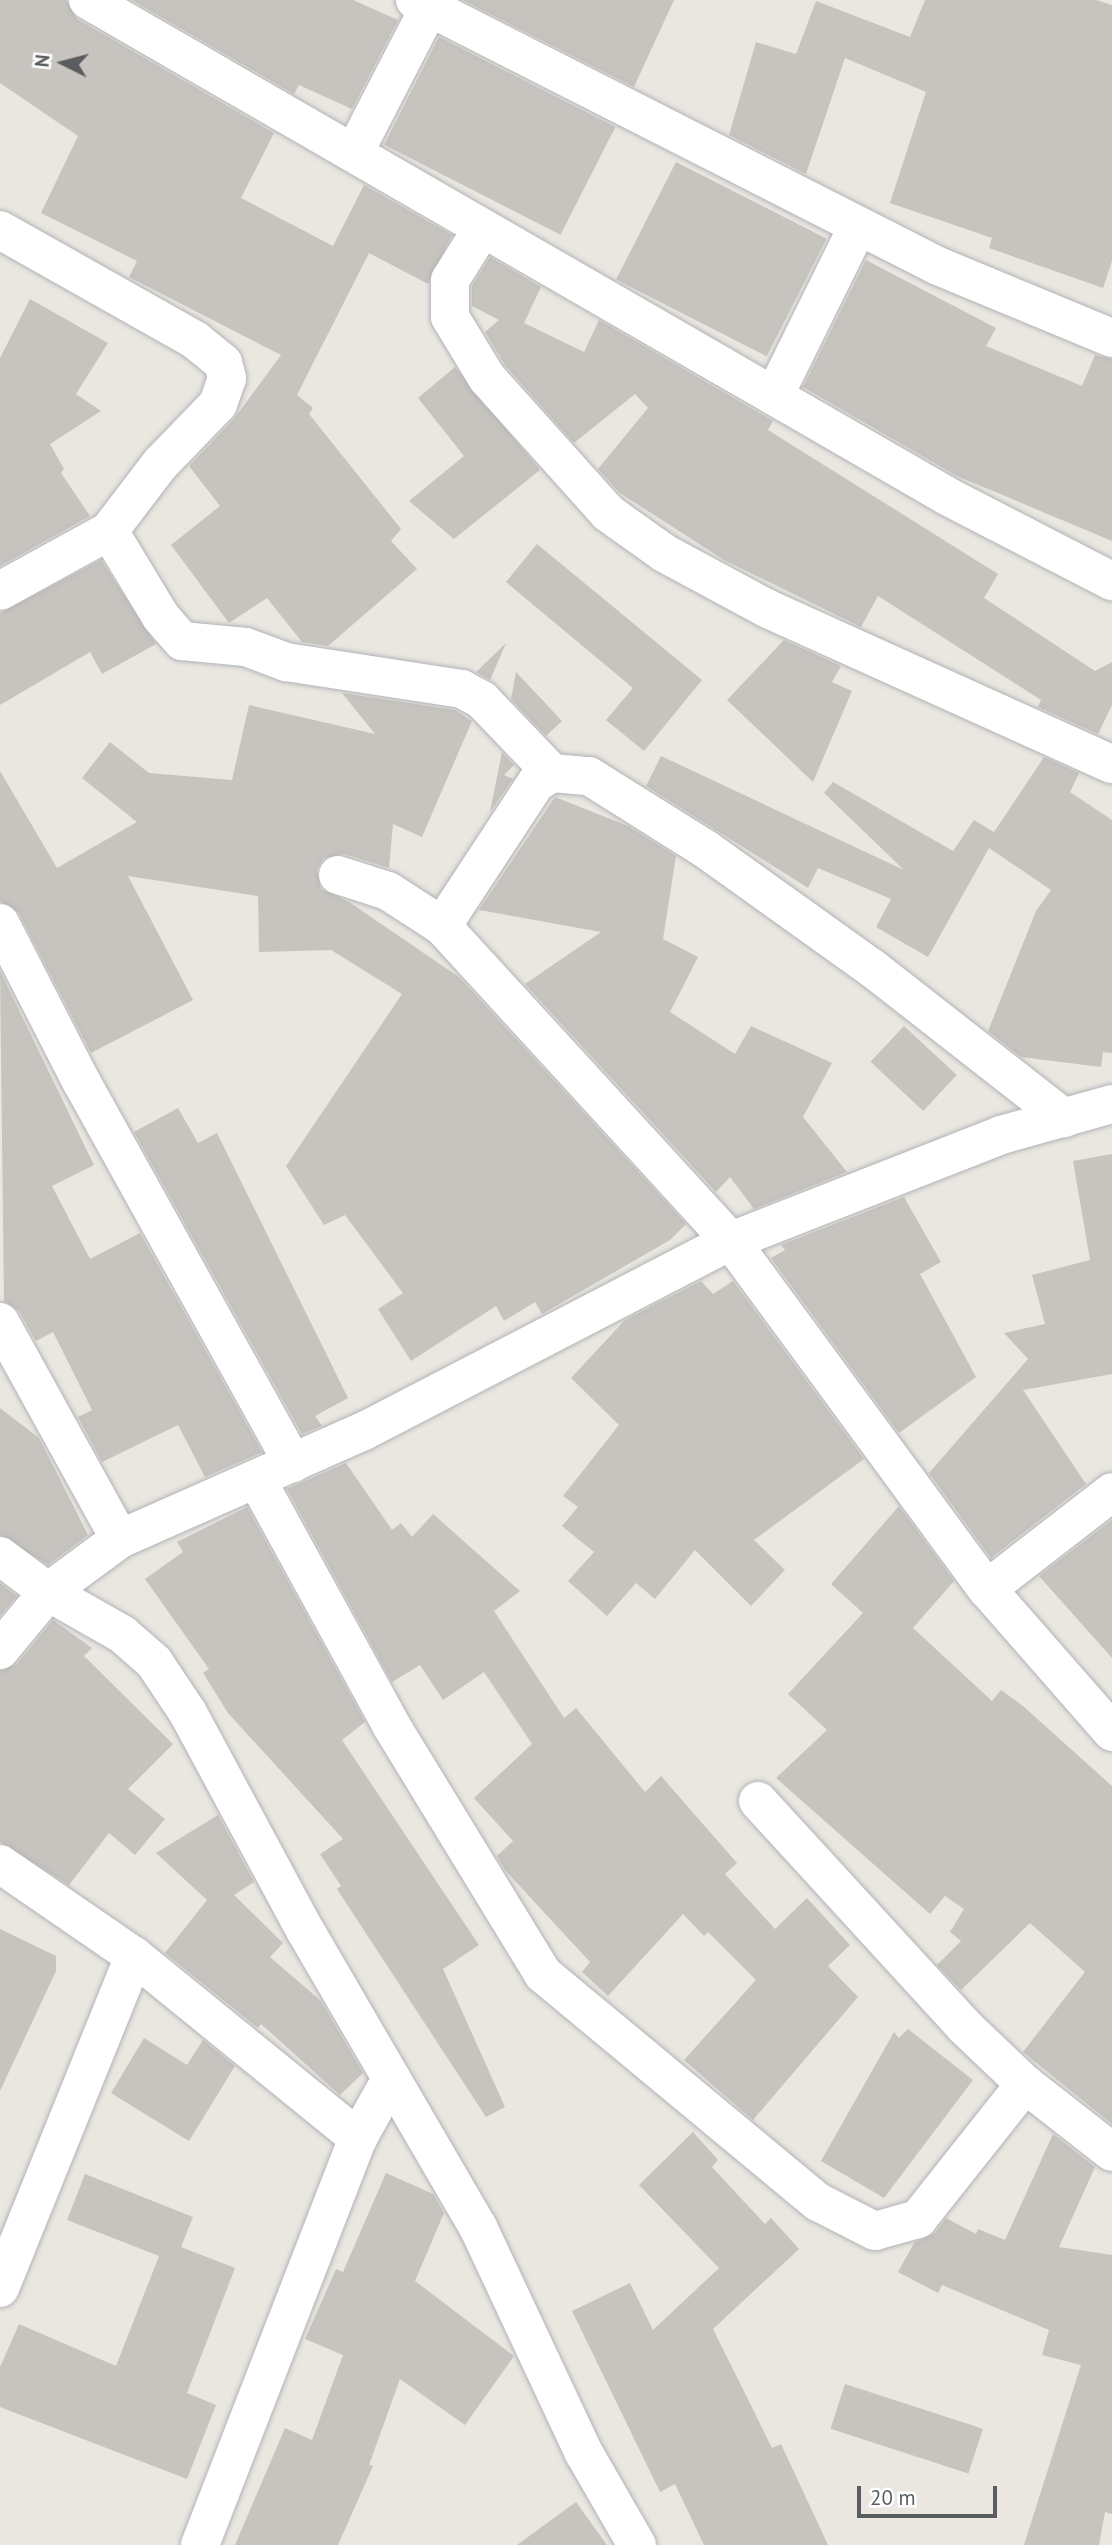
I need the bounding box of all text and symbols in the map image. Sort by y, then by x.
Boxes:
north arrow [28,28,98,98]
text: N [30,53,55,68]
scale bar [860,2472,1000,2516]
text: 20 m [870,2484,916,2511]

